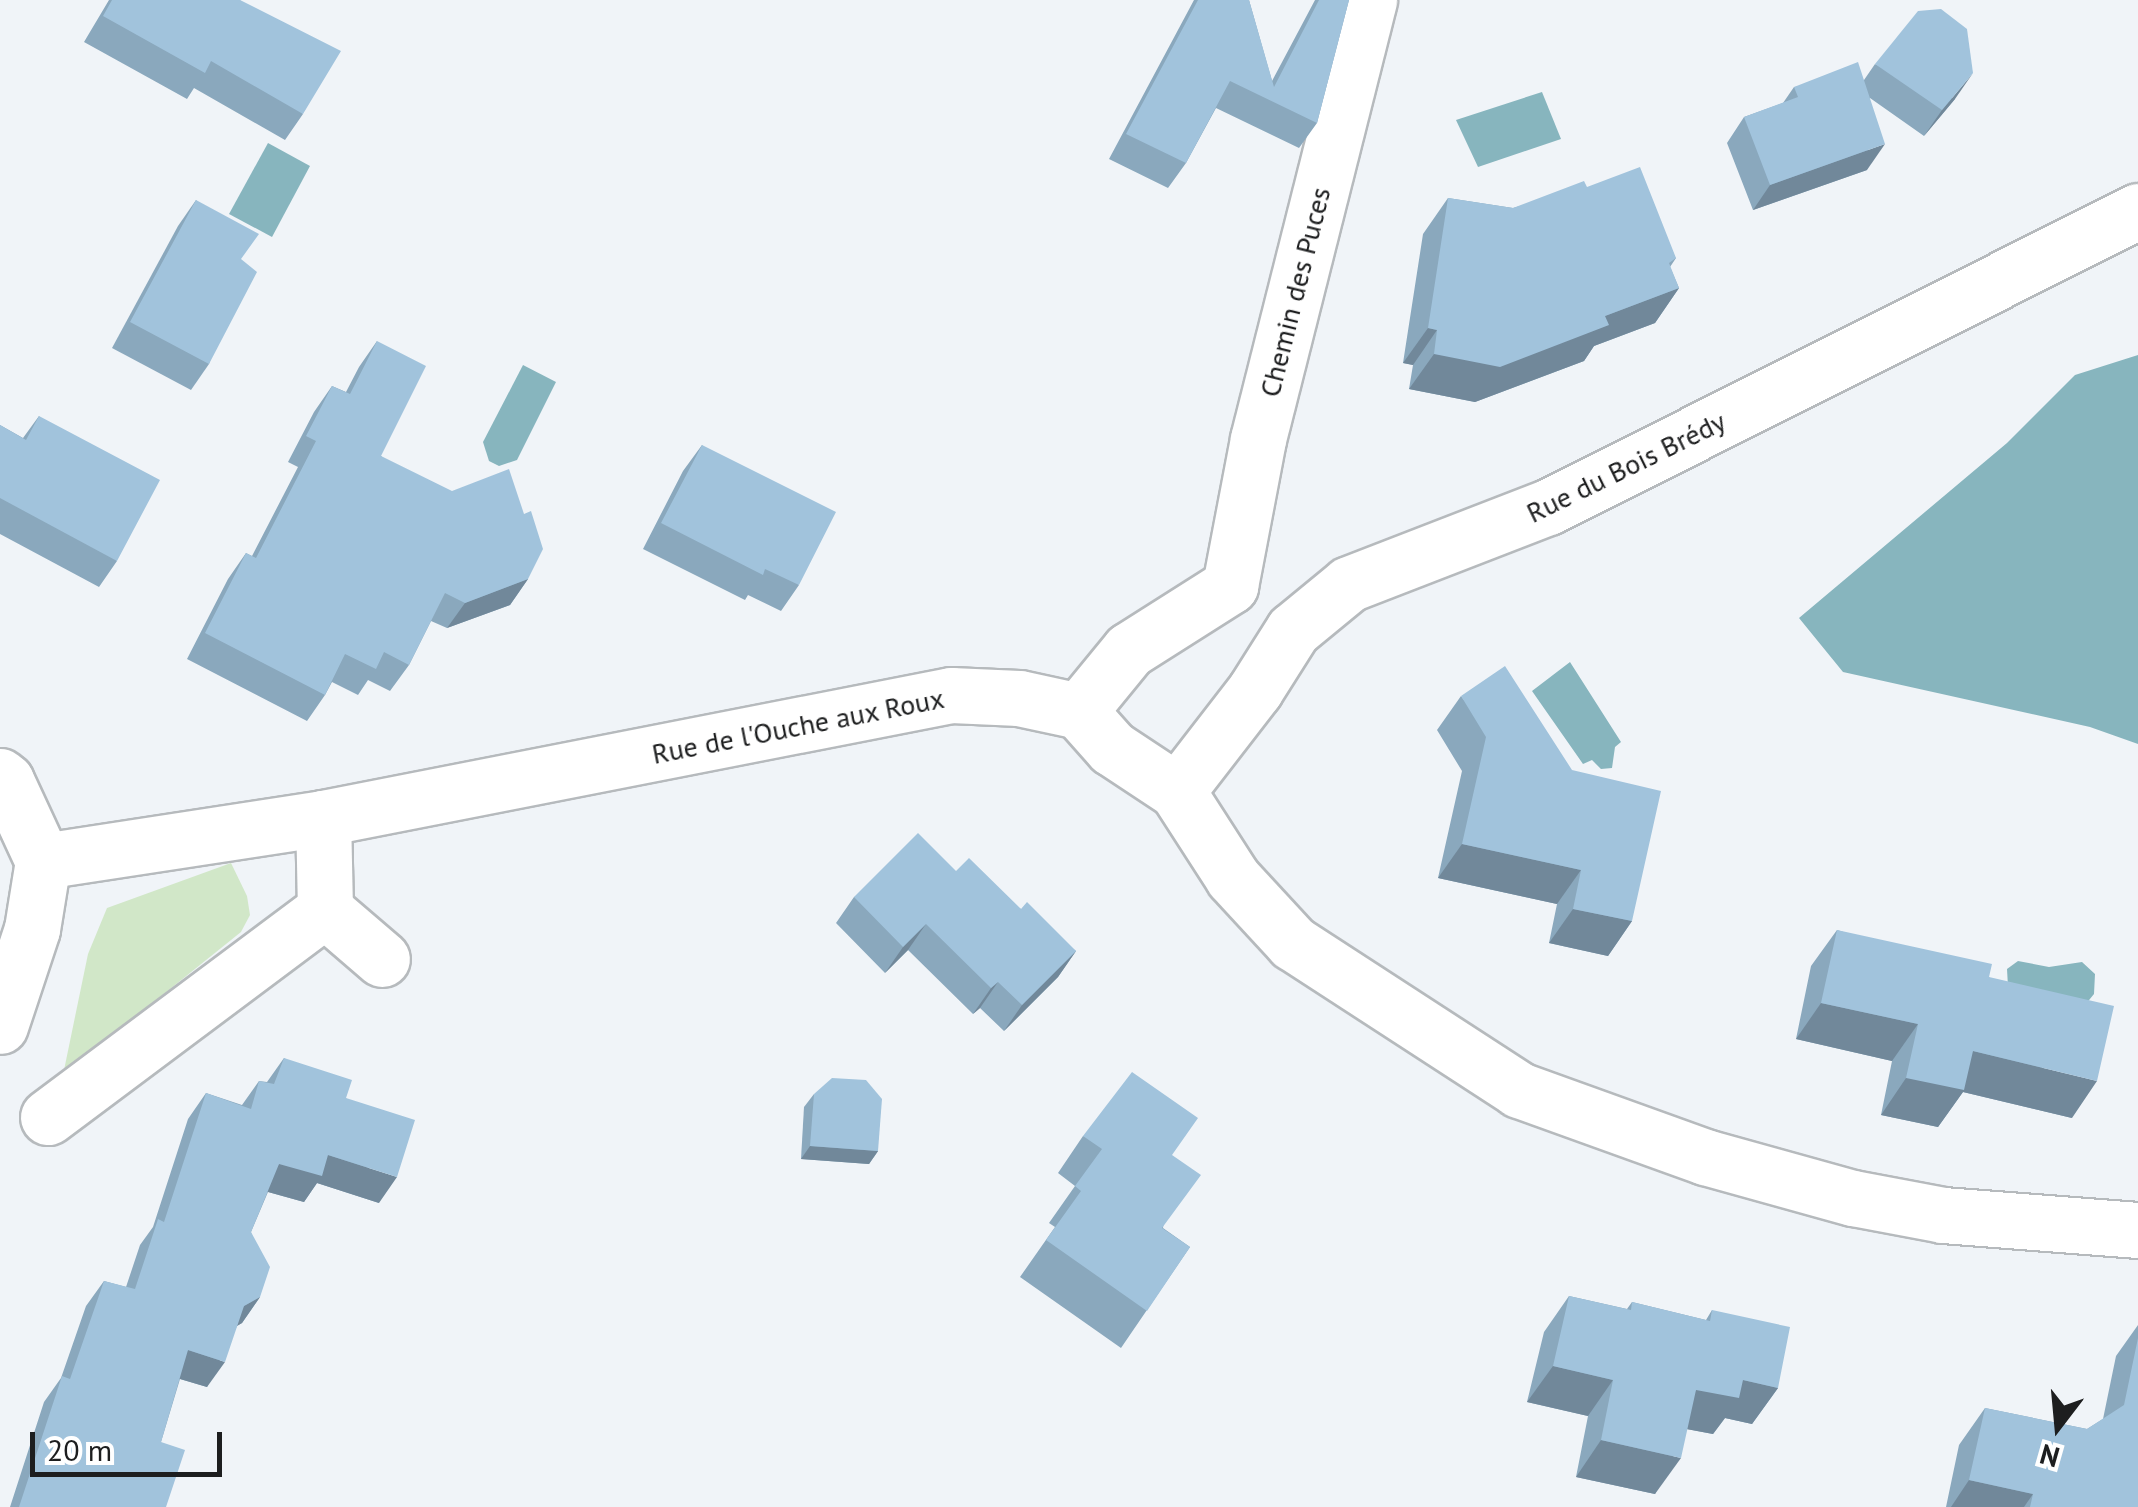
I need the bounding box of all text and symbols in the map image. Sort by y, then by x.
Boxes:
street label: Chemin des Puces [1253,184,1337,400]
street label: Rue du Bois Brédy [1521,404,1731,530]
street label: Rue de l'Ouche aux Roux [649,681,947,771]
north arrow [2008,1377,2108,1477]
scale bar [35,1412,228,1474]
text: 20 m [47,1430,112,1469]
text: N [2036,1436,2064,1477]

